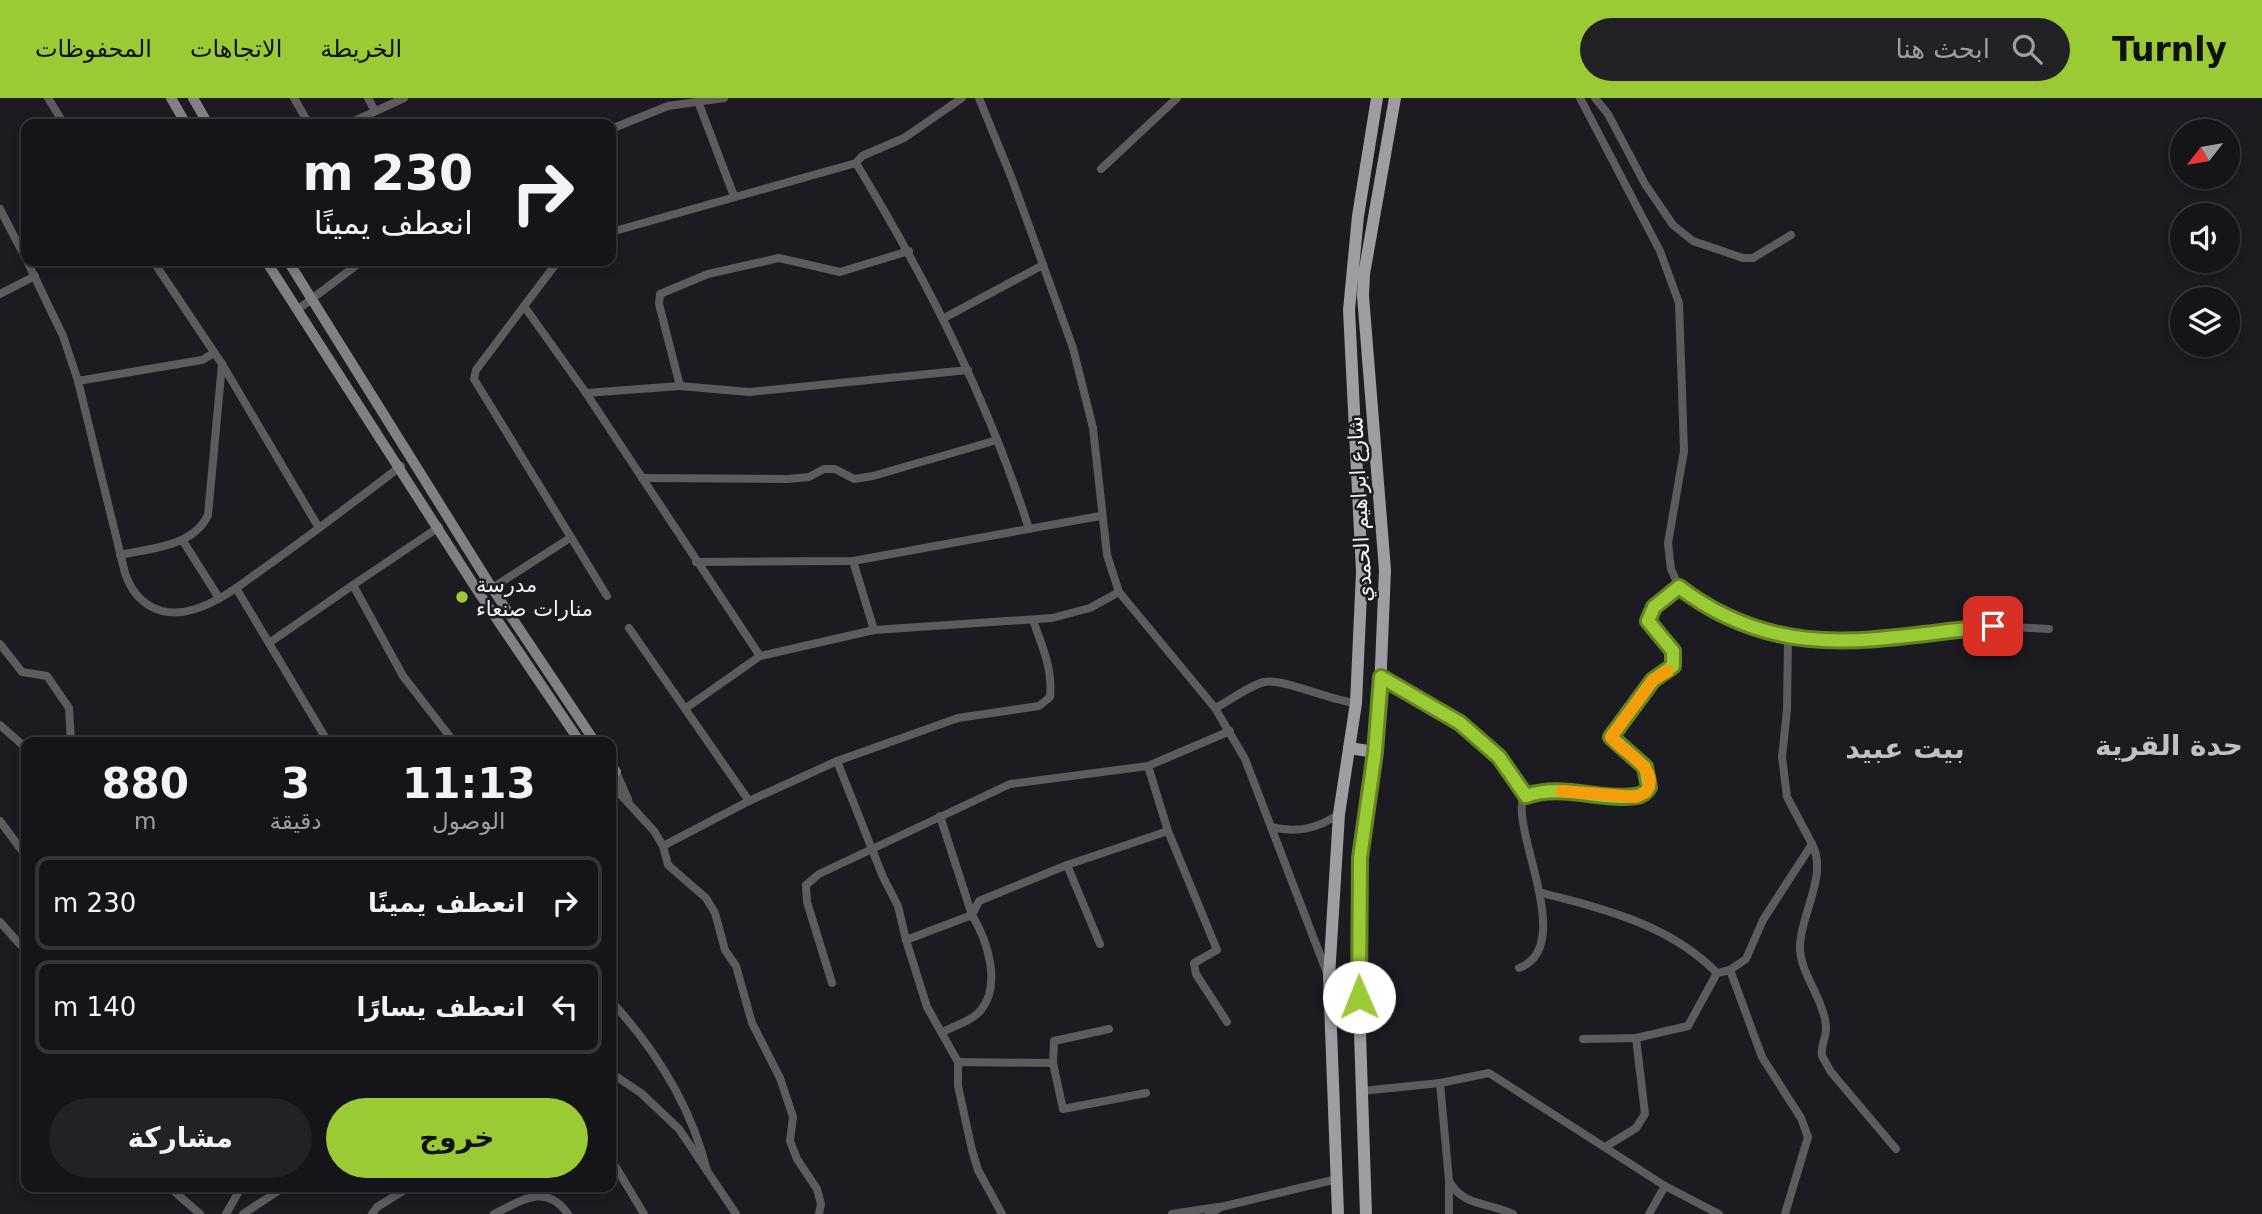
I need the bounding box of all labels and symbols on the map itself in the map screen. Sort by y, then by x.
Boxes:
north arrow [2170,119,2240,189]
street label: شارع ابراهيم الحمدي [1343,415,1378,602]
place label: مدرسة منارات صنعاء [476,573,593,621]
marker: مدرسة منارات صنعاء [454,589,470,605]
pin [1963,596,2023,656]
district label: حدة القرية [2095,729,2243,762]
district label: بيت عبيد [1845,732,1965,765]
position arrow [1322,960,1396,1034]

